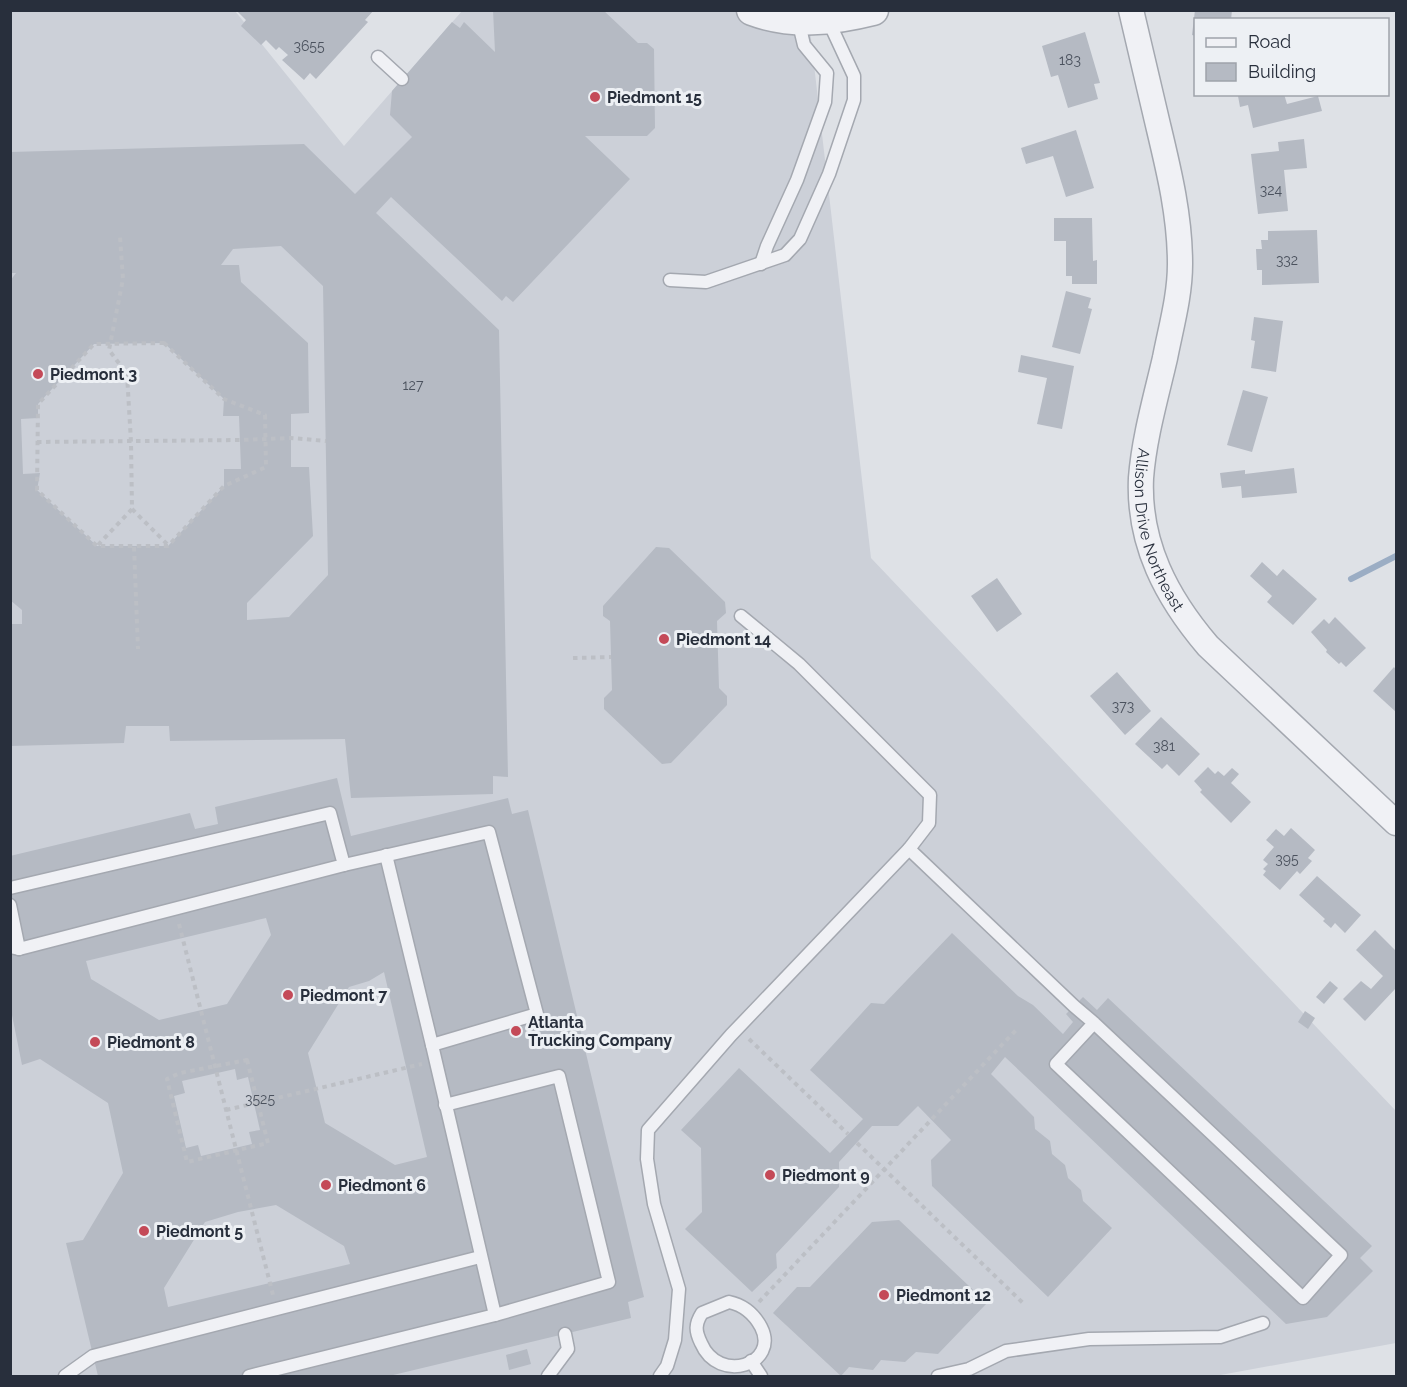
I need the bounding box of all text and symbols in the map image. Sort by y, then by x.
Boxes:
legend [1194,18,1389,96]
text: Road [1248,31,1291,52]
house number: 3655 [293,38,325,54]
house number: 183 [1059,52,1081,68]
text: Building [1248,61,1316,82]
place label: Piedmont 15 [607,88,702,107]
marker: Piedmont 15 [588,90,602,104]
house number: 324 [1260,182,1283,198]
house number: 332 [1276,252,1298,268]
place label: Piedmont 3 [50,365,137,384]
marker: Piedmont 3 [31,367,45,381]
house number: 127 [403,377,424,393]
street label: Allison Drive Northeast [1131,447,1189,615]
place label: Piedmont 14 [676,630,771,649]
marker: Piedmont 14 [657,632,671,646]
house number: 373 [1112,698,1134,714]
house number: 381 [1153,738,1175,754]
house number: 395 [1275,851,1299,867]
place label: Piedmont 7 [300,986,387,1005]
marker: Piedmont 7 [281,988,295,1002]
place label: Atlanta Trucking Company [528,1013,672,1050]
marker: Atlanta Trucking Company [509,1024,523,1038]
place label: Piedmont 8 [107,1033,195,1052]
marker: Piedmont 8 [88,1035,102,1049]
house number: 3525 [245,1091,275,1107]
place label: Piedmont 9 [782,1166,870,1185]
marker: Piedmont 9 [763,1168,777,1182]
place label: Piedmont 6 [338,1176,426,1195]
marker: Piedmont 6 [319,1178,333,1192]
place label: Piedmont 5 [156,1222,243,1241]
marker: Piedmont 5 [137,1224,151,1238]
place label: Piedmont 12 [896,1286,991,1305]
marker: Piedmont 12 [877,1288,891,1302]

